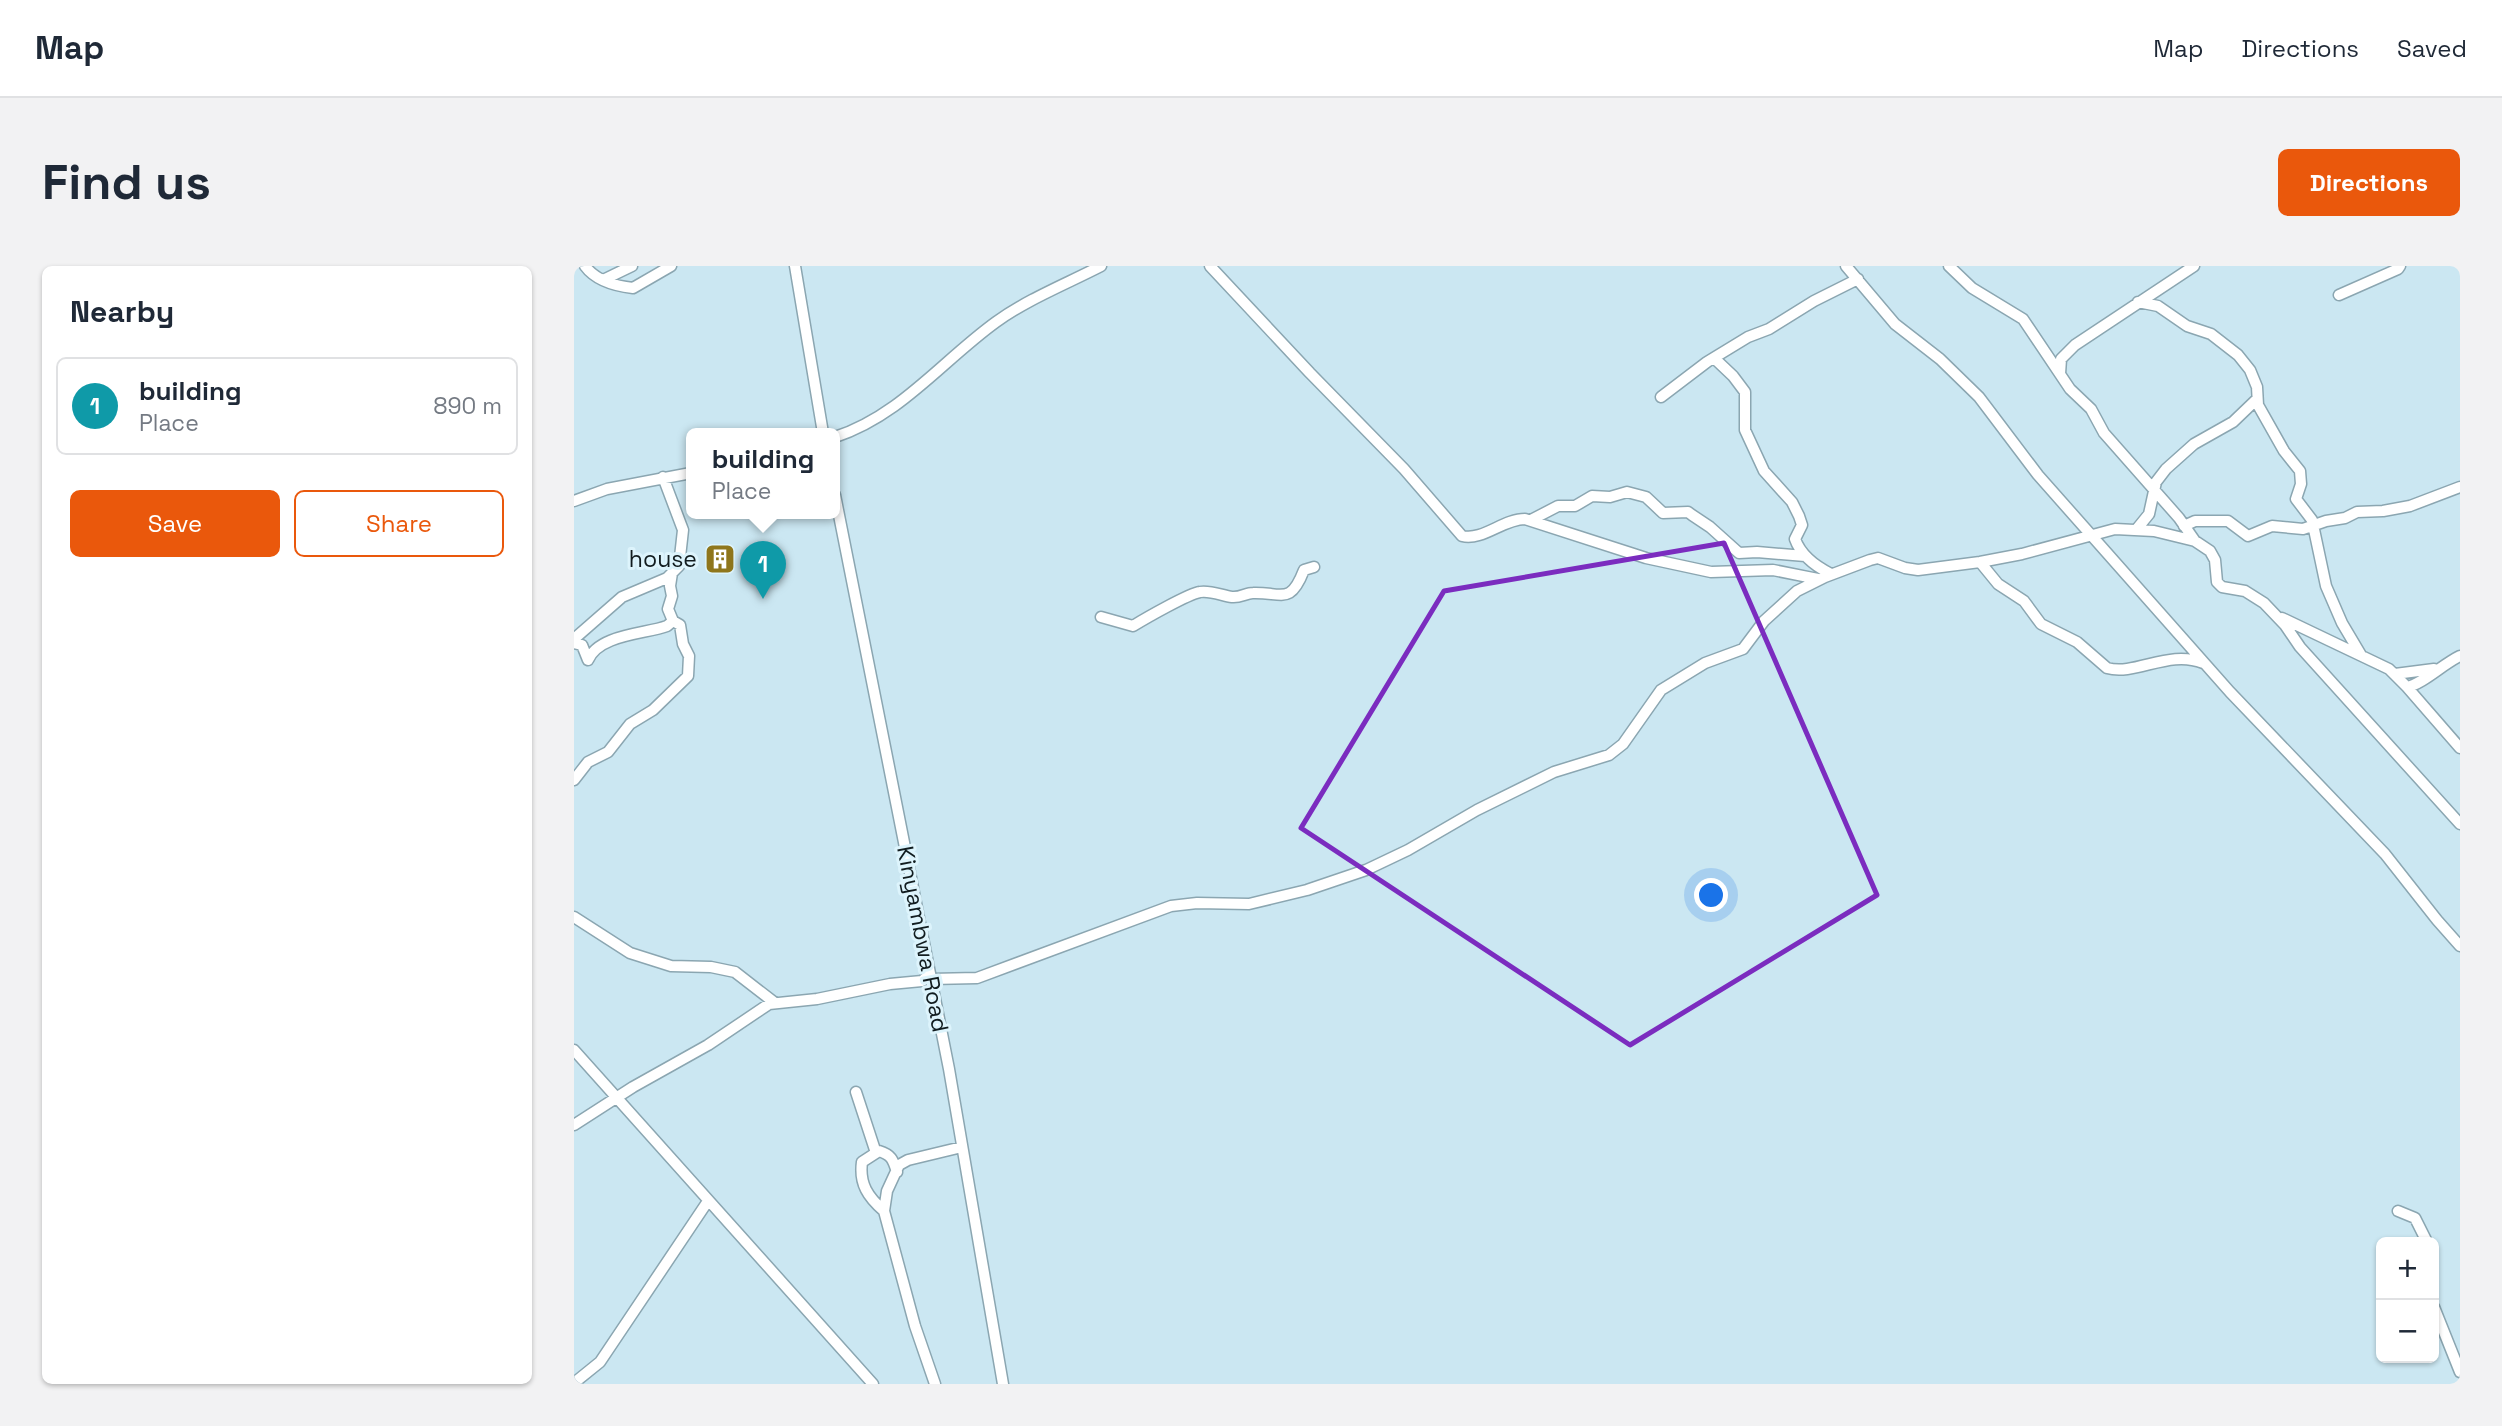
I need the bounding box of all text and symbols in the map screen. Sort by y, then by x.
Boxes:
text: Map [35,27,104,69]
text: Map [2153,33,2203,64]
text: Directions [2241,33,2359,64]
text: Saved [2397,33,2467,64]
button: Directions [2278,149,2460,216]
text: Find us [42,151,211,213]
text: Nearby [70,292,174,331]
text: building [139,374,242,408]
text: 1 [90,391,100,421]
text: 890 m [433,391,502,421]
text: Place [139,408,199,438]
popup [686,428,840,519]
text: building [712,442,814,476]
text: Place [712,476,771,506]
button: Save [70,490,280,557]
button: Share [294,490,504,557]
pin: 1 [740,541,786,599]
building icon: house [703,542,737,576]
place label: house [629,544,697,574]
street label: Kinyambwa Road [890,843,956,1035]
your location [1694,878,1728,912]
map controls [2376,1237,2439,1363]
button: + [2376,1237,2439,1300]
button: − [2376,1300,2439,1363]

